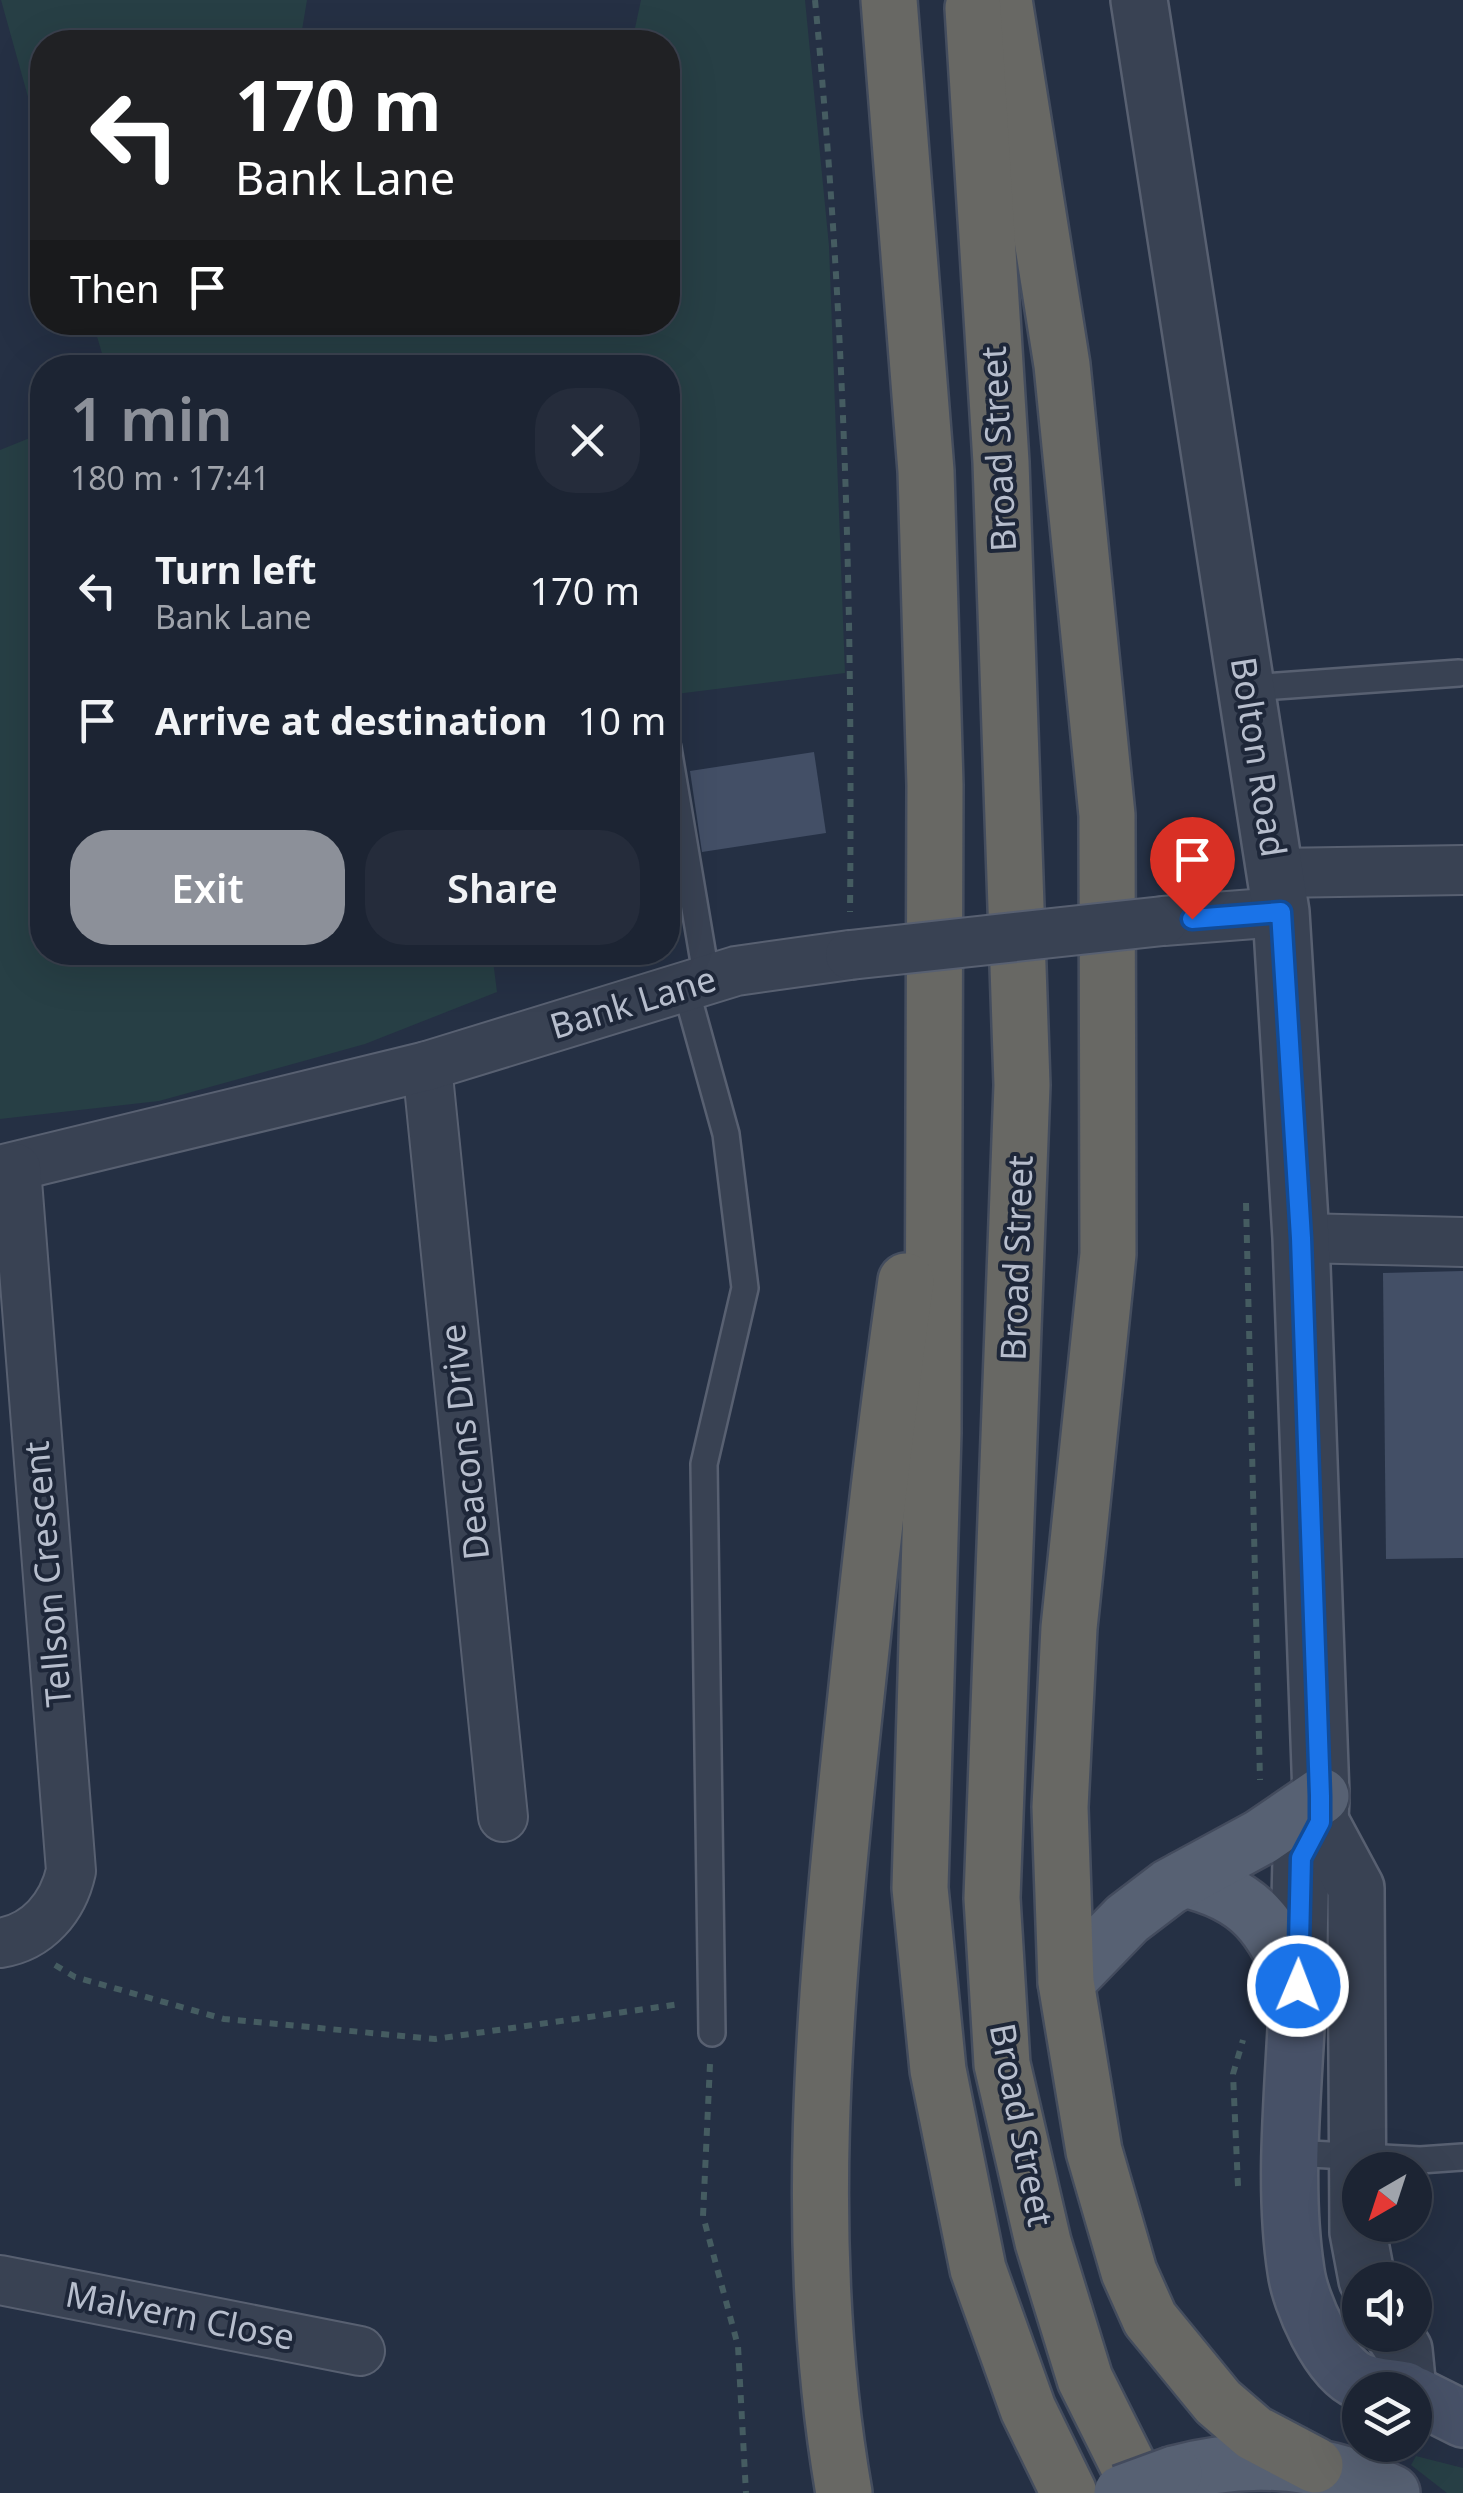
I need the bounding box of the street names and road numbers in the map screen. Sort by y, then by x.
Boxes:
street label: Broad Street [969,345,1026,553]
street label: Bolton Road [1221,654,1298,860]
street label: Bank Lane [544,954,721,1049]
street label: Broad Street [988,1154,1043,1362]
street label: Deacons Drive [428,1322,499,1562]
street label: Tellson Crescent [11,1439,82,1709]
street label: Broad Street [980,2019,1065,2230]
street label: Malvern Close [62,2269,299,2360]

